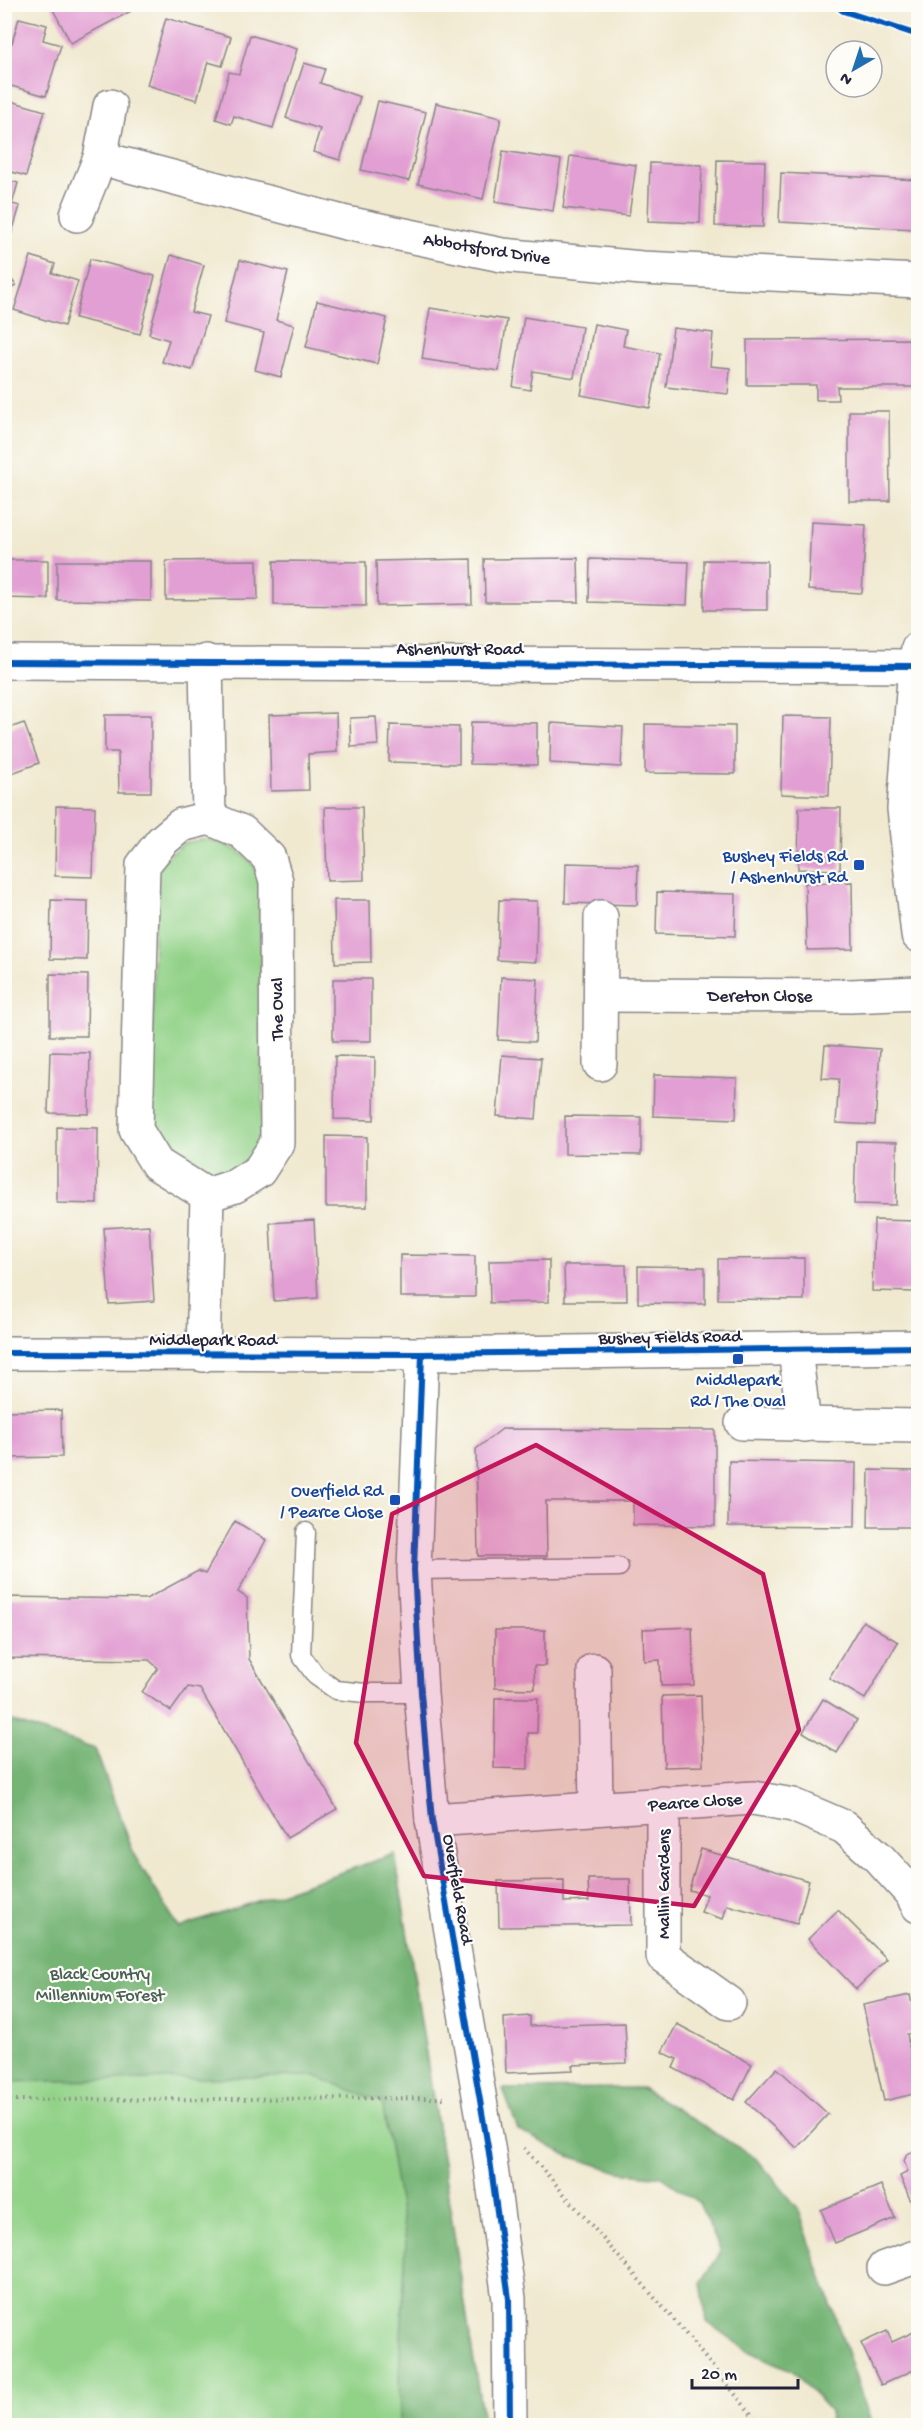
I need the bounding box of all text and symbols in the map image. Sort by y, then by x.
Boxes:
north arrow [824,39,884,99]
text: N [836,67,857,89]
street label: Abbotsford Drive [422,230,552,271]
street label: Ashenhurst Road [397,640,525,661]
place label: Bushey Fields Rd / Ashenhurst Rd [722,847,848,889]
marker: Bushey Fields Rd / Ashenhurst Rd [852,858,866,872]
street label: The Oval [268,978,289,1041]
street label: Dereton Close [706,987,813,1008]
street label: Bushey Fields Road [597,1327,743,1350]
street label: Middlepark Road [149,1331,278,1352]
marker: Middlepark Rd / The Oval [731,1352,745,1366]
place label: Middlepark Rd / The Oval [690,1371,786,1413]
place label: Overfield Rd / Pearce Close [280,1482,384,1524]
marker: Overfield Rd / Pearce Close [388,1493,402,1507]
street label: Pearce Close [646,1790,744,1817]
street label: Mallin Gardens [655,1828,676,1939]
street label: Overfield Road [437,1833,477,1947]
park label: Black Country Millennium Forest [36,1965,166,2007]
scale bar [692,2352,798,2390]
text: 20 m [701,2365,737,2386]

